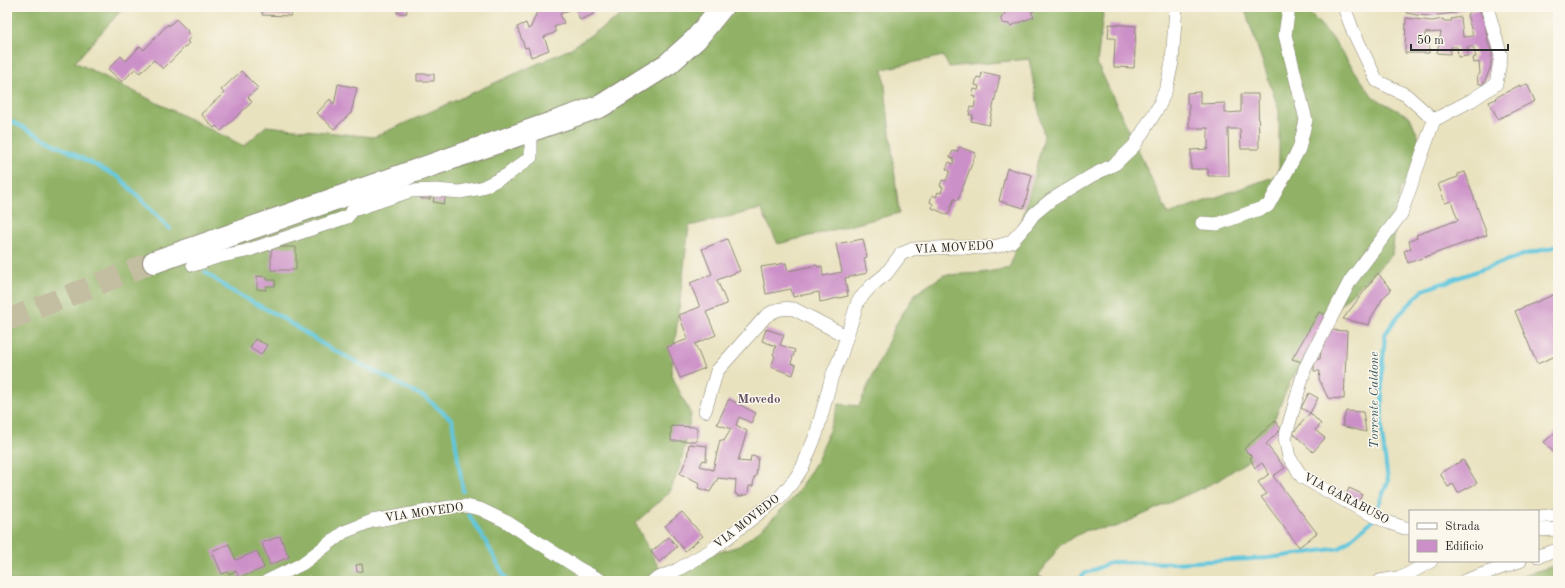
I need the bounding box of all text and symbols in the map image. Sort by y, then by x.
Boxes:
scale bar [1411,26,1508,52]
text: 50 m [1417,34,1444,47]
street label: VIA MOVEDO [914,240,994,256]
water label: Torrente Caldone [1368,351,1381,449]
district label: Movedo [737,393,781,406]
street label: VIA GARABUSO [1301,471,1391,527]
street label: VIA MOVEDO [712,493,782,551]
street label: VIA MOVEDO [384,502,464,524]
legend [1409,510,1539,562]
text: Strada [1445,521,1480,533]
text: Edificio [1445,541,1484,553]

